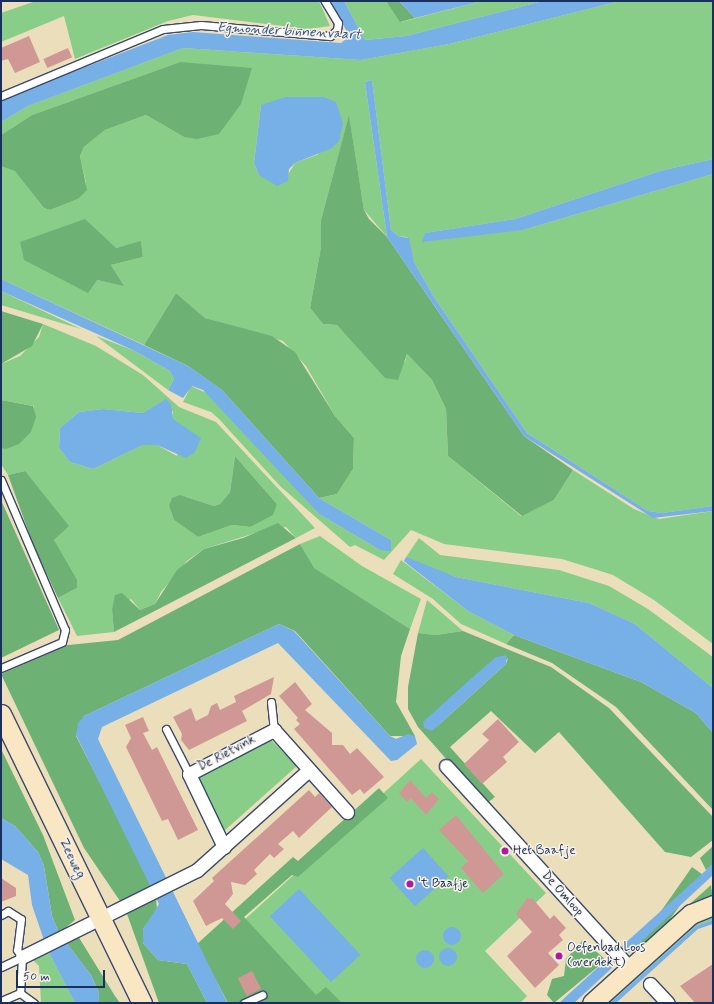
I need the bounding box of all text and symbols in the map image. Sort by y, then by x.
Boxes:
water label: Egmonder binnenvaart [216,19,362,43]
street label: De Rietvink [196,733,258,775]
street label: Zeeweg [55,836,87,882]
place label: Het Baafje [513,843,573,859]
marker: Het Baafje [500,846,510,856]
street label: De Omloop [538,868,586,920]
place label: 't Baafje [418,876,469,892]
marker: 't Baafje [405,879,415,889]
place label: Oefenbad Loos (overdekt) [567,941,648,972]
marker: Oefenbad Loos (overdekt) [554,951,564,961]
scale bar [18,962,107,988]
text: 50 m [23,969,50,985]

